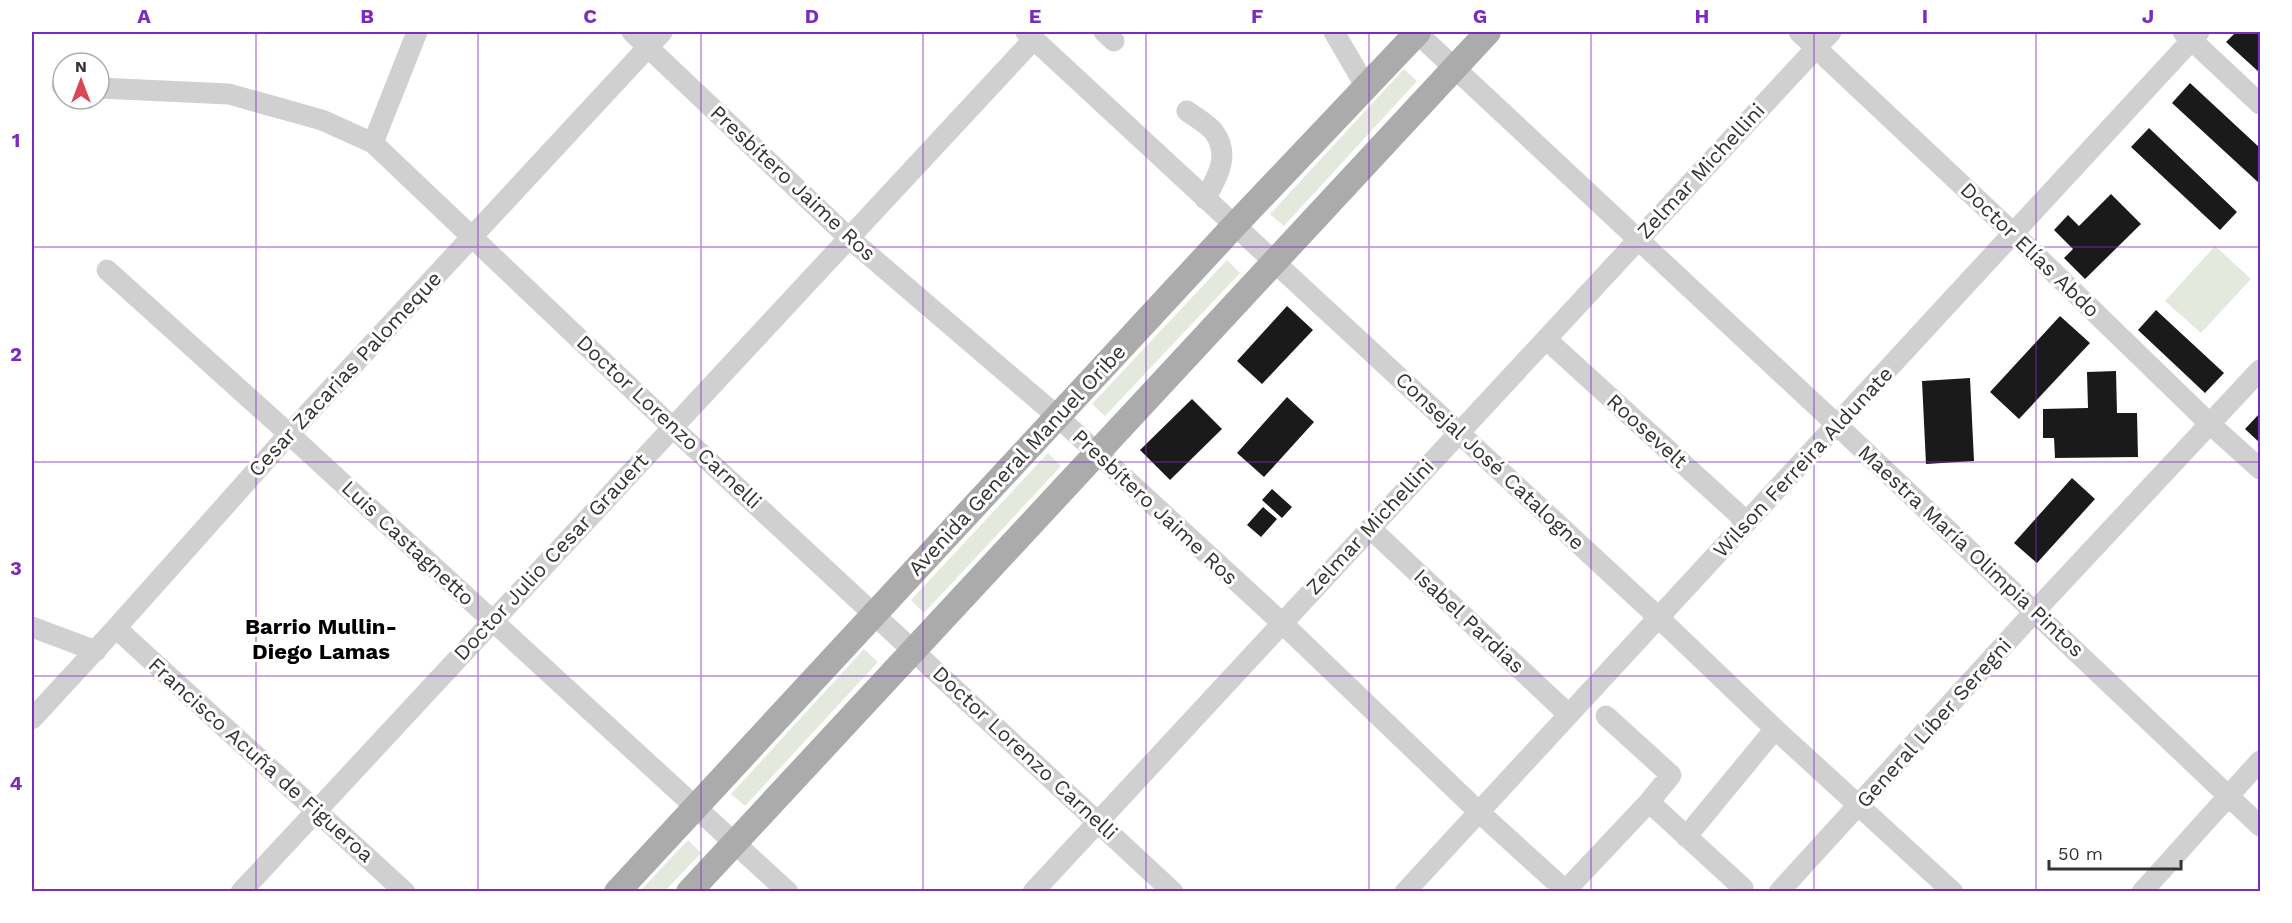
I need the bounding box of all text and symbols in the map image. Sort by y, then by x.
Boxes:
text: A [137,4,151,28]
text: B [360,4,374,28]
text: C [583,4,597,28]
text: D [805,4,819,28]
text: E [1029,4,1041,28]
text: F [1251,4,1263,28]
text: G [1473,4,1487,28]
text: H [1695,4,1709,28]
text: I [1922,4,1928,28]
text: J [2142,4,2154,28]
north arrow [51,51,111,111]
text: N [75,57,87,76]
street label: Zelmar Michellini [1632,98,1770,243]
street label: Presbítero Jaime Ros [705,100,881,266]
text: 1 [12,128,20,152]
street label: Doctor Elías Abdo [1956,177,2105,322]
street label: Cesar Zacarias Palomeque [243,266,446,482]
street label: Doctor Lorenzo Carnelli [572,329,767,514]
street label: Avenida General Manuel Oribe [903,339,1131,581]
text: 2 [10,342,22,366]
street label: Wilson Ferreira Aldunate [1708,361,1898,562]
street label: Consejal José Catalogne [1391,366,1590,555]
street label: Roosevelt [1602,388,1693,473]
street label: Presbítero Jaime Ros [1067,424,1243,590]
street label: Maestra María Olimpia Pintos [1853,439,2089,662]
street label: Doctor Julio Cesar Grauert [448,448,653,665]
street label: Zelmar Michellini [1301,454,1439,599]
street label: Luis Castagnetto [337,475,480,610]
text: 3 [10,556,22,580]
street label: Isabel Pardias [1409,563,1530,678]
district label: Barrio Mullin- Diego Lamas [245,614,397,664]
street label: General Líber Seregni [1851,633,2016,813]
street label: Francisco Acuña de Figueroa [144,652,379,867]
street label: Doctor Lorenzo Carnelli [928,660,1123,845]
text: 4 [10,771,23,795]
scale bar [2049,833,2181,871]
text: 50 m [2058,843,2103,864]

